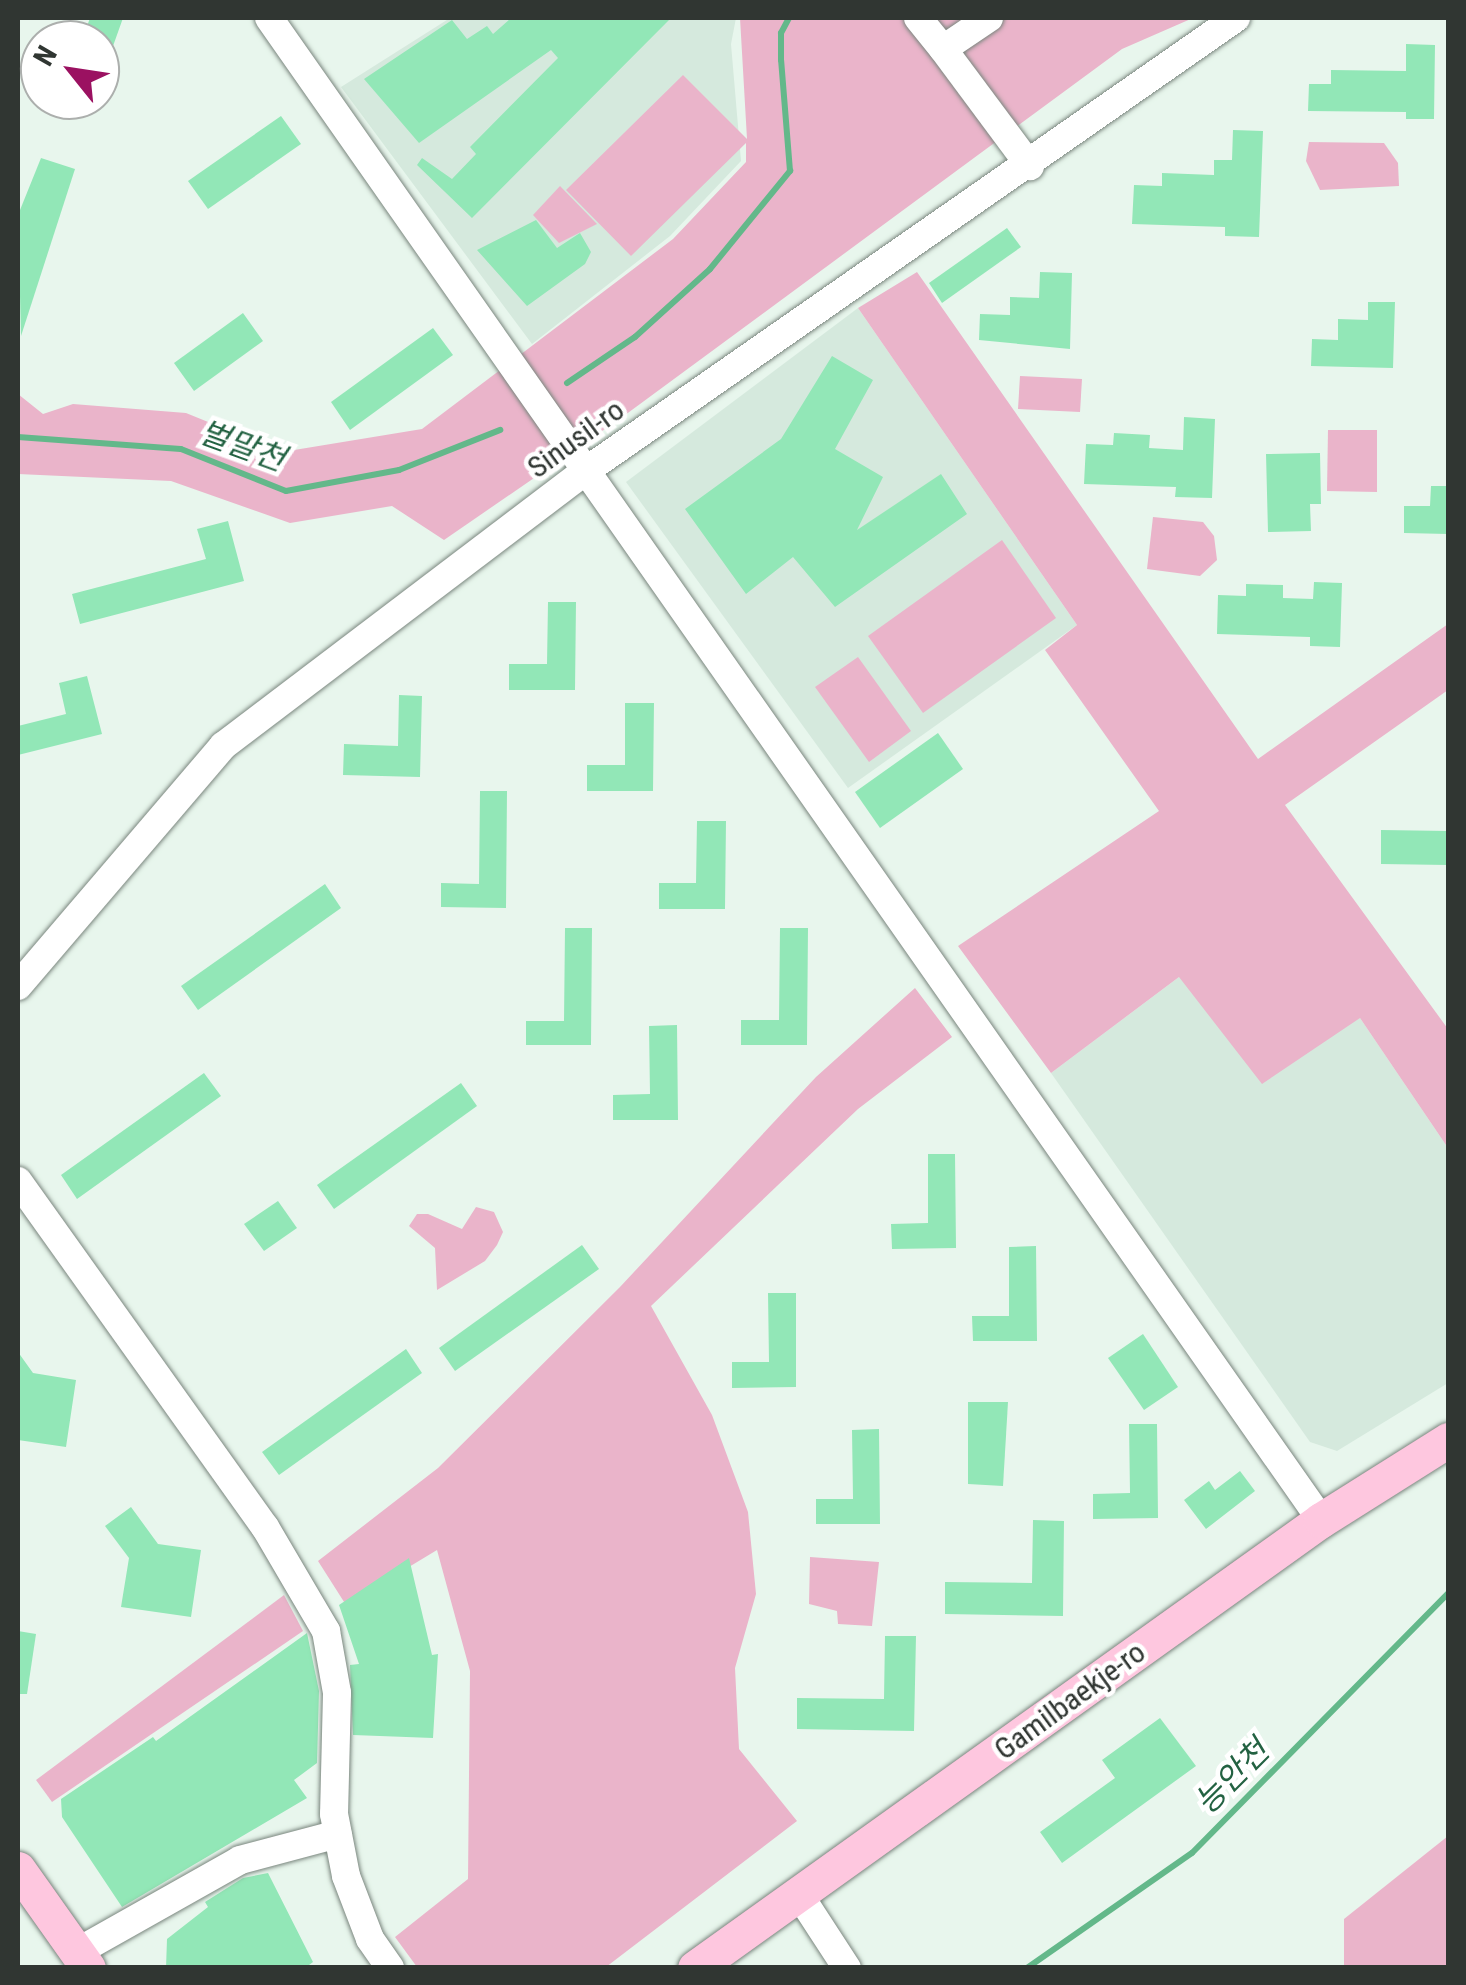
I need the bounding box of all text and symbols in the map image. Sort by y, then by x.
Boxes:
north arrow [20,20,120,120]
text: N [27,40,64,71]
street label: Sinusil-ro [521,392,631,486]
water label: 벌말천 [194,413,290,479]
street label: Gamilbaekje-ro [988,1634,1152,1768]
water label: 능안천 [1187,1732,1277,1822]

